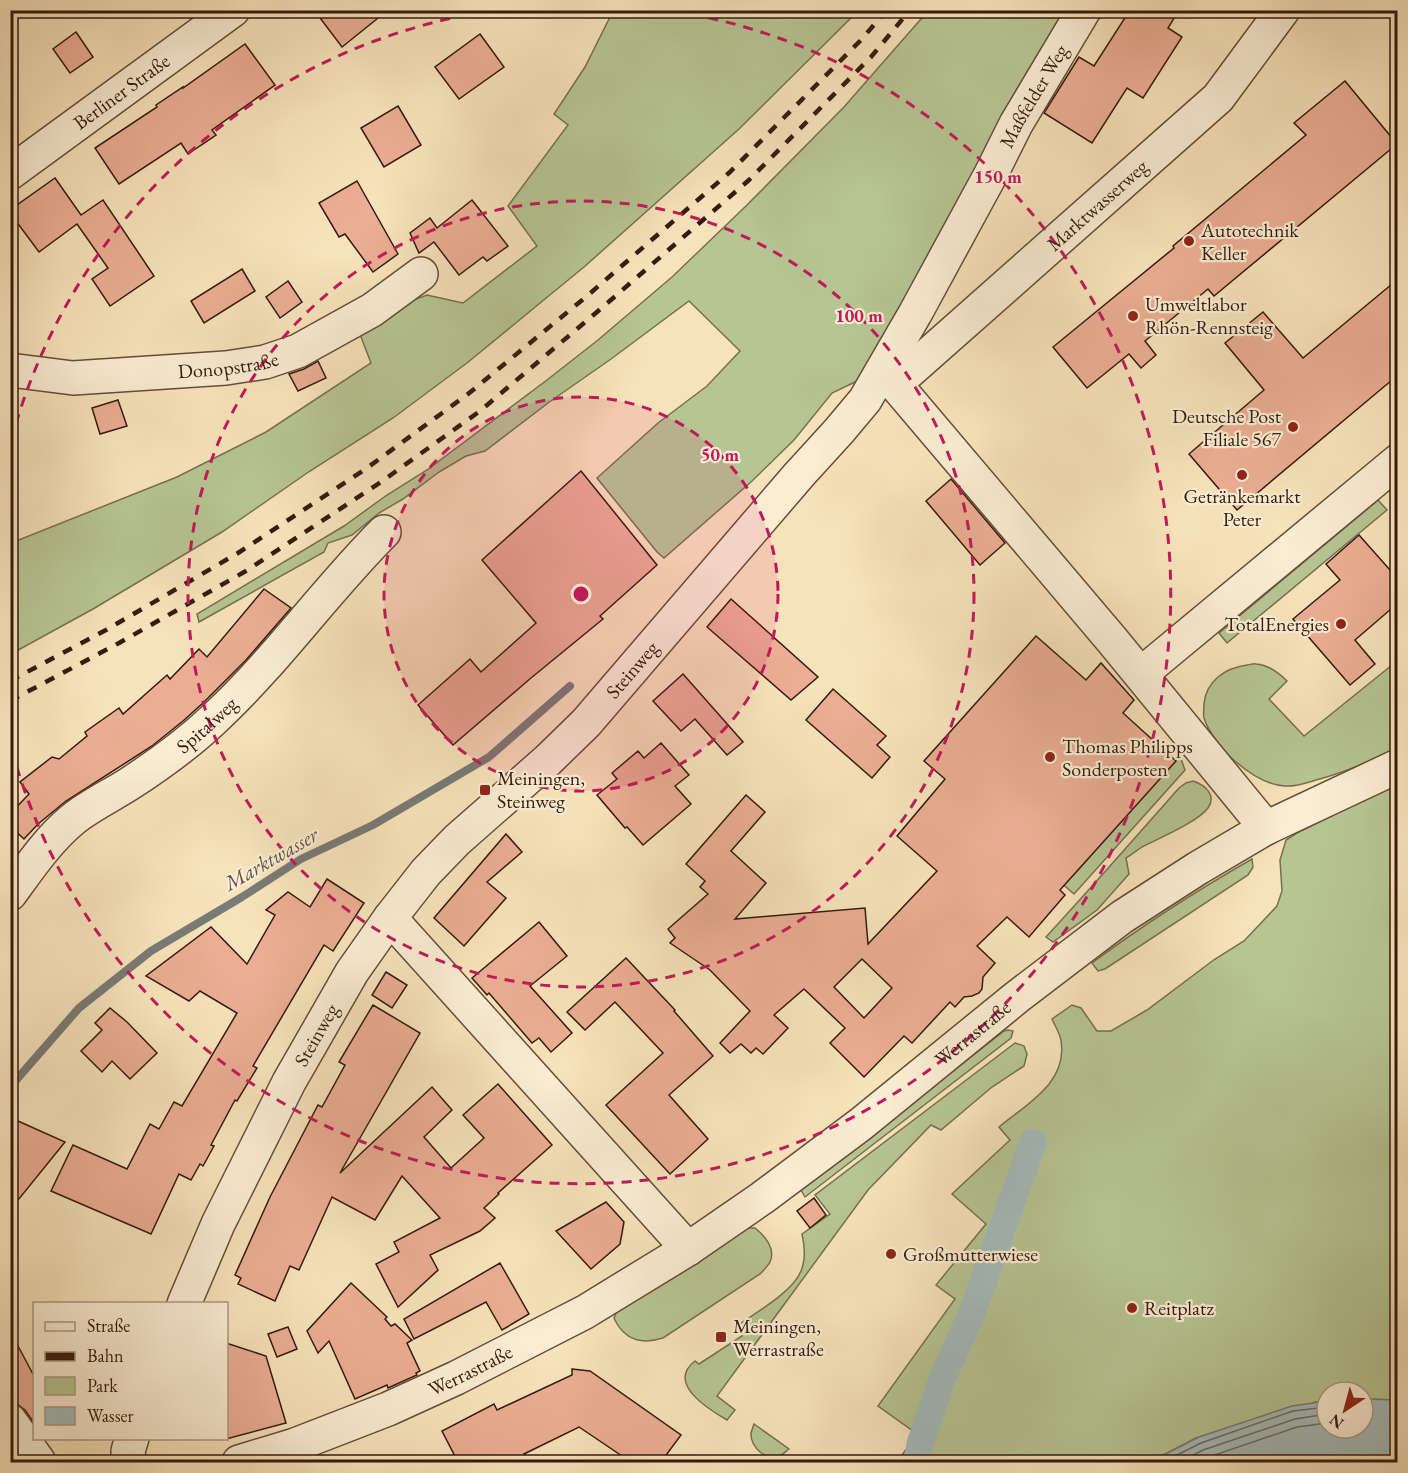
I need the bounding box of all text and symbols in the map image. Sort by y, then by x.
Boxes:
street label: Maßfelder Weg [993,39,1074,152]
street label: Berliner Straße [68,48,175,135]
street label: Marktwasserweg [1041,153,1153,257]
text: 150 m [974,165,1022,188]
place label: Autotechnik Keller [1200,217,1299,266]
marker: Autotechnik Keller [1182,234,1196,248]
place label: Umweltlabor Rhön-Rennsteig [1145,291,1273,340]
text: 100 m [835,304,883,327]
marker: Umweltlabor Rhön-Rennsteig [1126,309,1140,323]
street label: Donopstraße [177,345,282,384]
place label: Deutsche Post Filiale 567 [1172,403,1282,452]
marker: Deutsche Post Filiale 567 [1286,420,1300,434]
text: 50 m [701,443,739,466]
marker: Getränkemarkt Peter [1235,468,1249,482]
place label: Getränkemarkt Peter [1184,483,1301,532]
centre of rings [571,584,591,604]
place label: TotalEnergies [1225,611,1329,637]
marker: TotalEnergies [1334,617,1348,631]
street label: Steinweg [600,635,664,704]
street label: Spitalweg [171,691,243,759]
place label: Thomas Philipps Sonderposten [1062,733,1193,782]
marker: Thomas Philipps Sonderposten [1043,750,1057,764]
place label: Meiningen, Steinweg [497,765,585,814]
marker: Meiningen, Steinweg [478,783,492,797]
water label: Marktwasser [217,820,324,897]
street label: Werrastraße [929,994,1016,1072]
street label: Steinweg [288,999,344,1071]
place label: Großmutterwiese [903,1241,1038,1267]
marker: Großmutterwiese [884,1247,898,1261]
place label: Reitplatz [1144,1295,1214,1321]
marker: Reitplatz [1125,1301,1139,1315]
legend [33,1302,228,1440]
place label: Meiningen, Werrastraße [733,1313,824,1362]
text: Straße [87,1314,130,1337]
marker: Meiningen, Werrastraße [714,1330,728,1344]
street label: Werrastraße [424,1338,517,1402]
text: Bahn [87,1344,124,1367]
text: Park [87,1374,118,1397]
north arrow [1315,1380,1375,1440]
text: Wasser [87,1404,134,1427]
text: N [1325,1409,1348,1434]

